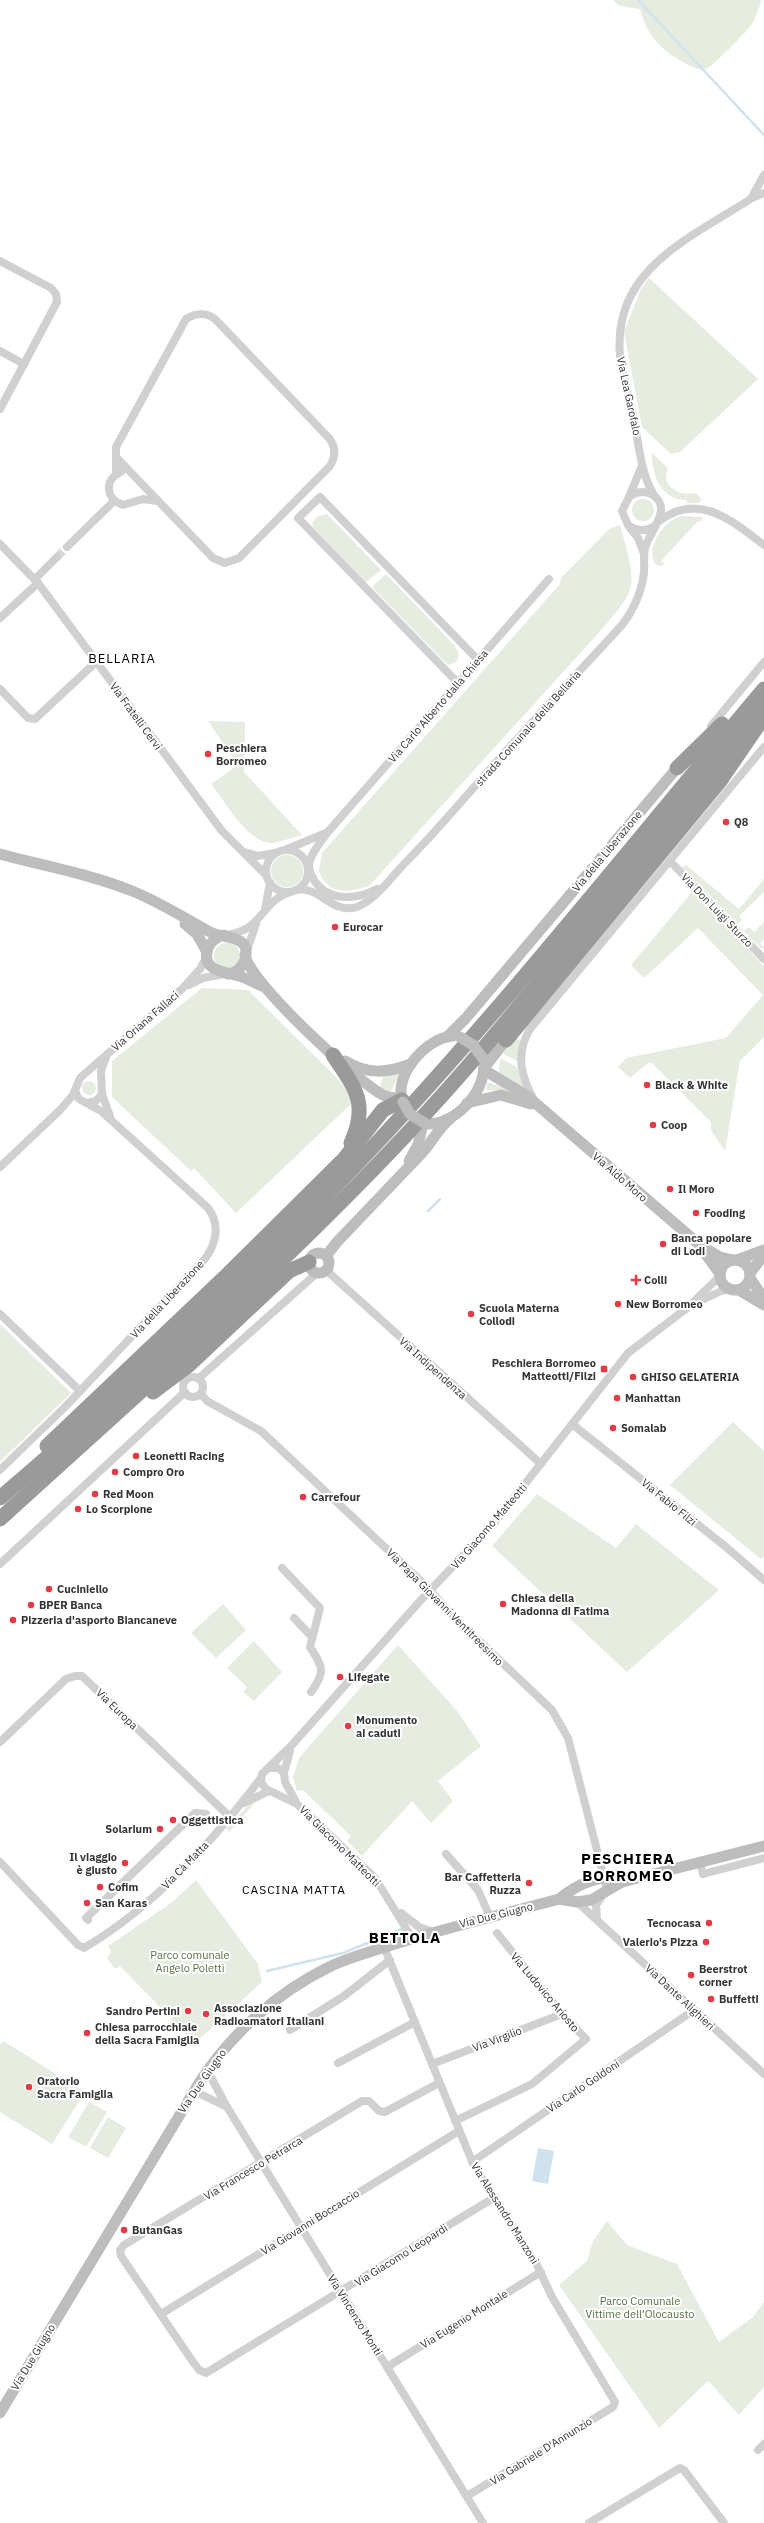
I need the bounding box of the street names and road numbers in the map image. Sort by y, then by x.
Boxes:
street label: Via Lea Garofalo [614,355,644,437]
street label: Via Carlo Alberto dalla Chiesa [385,646,491,765]
street label: strada Comunale della Bellaria [472,667,584,789]
street label: Via Fratelli Cervi [107,680,165,752]
street label: Via della Liberazione [569,808,645,894]
street label: Via Don Luigi Sturzo [678,870,756,950]
street label: Via Oriana Fallaci [108,988,182,1054]
street label: Via Aldo Moro [590,1149,650,1205]
street label: Via della Liberazione [127,1257,207,1341]
street label: Via Indipendenza [396,1334,470,1402]
street label: Via Fabio Filzi [639,1475,699,1529]
street label: Via Giacomo Matteotti [448,1480,530,1572]
street label: Via Papa Giovanni Ventitreesimo [384,1546,506,1668]
street label: Via Europa [93,1686,141,1733]
street label: Via Giacomo Matteotti [296,1802,384,1890]
street label: Via Cà Matta [159,1838,211,1892]
street label: Via Due Giugno [458,1899,534,1931]
street label: Via Ludovico Ariosto [508,1949,582,2035]
street label: Via Dante Alighieri [642,1961,718,2033]
street label: Via Virgilio [470,2023,524,2055]
street label: Via Due Giugno [175,2046,229,2116]
street label: Via Carlo Goldoni [544,2057,622,2115]
street label: Via Francesco Petrarca [201,2133,305,2203]
street label: Via Alessandro Manzoni [468,2160,542,2266]
street label: Via Giovanni Boccaccio [258,2186,362,2258]
street label: Via Giacomo Leopardi [352,2221,450,2289]
street label: Via Vincenzo Monti [324,2272,386,2358]
street label: Via Eugenio Montale [418,2287,510,2351]
street label: Via Due Giugno [8,2321,58,2393]
street label: Via Gabriele D'Annunzio [487,2414,595,2488]

